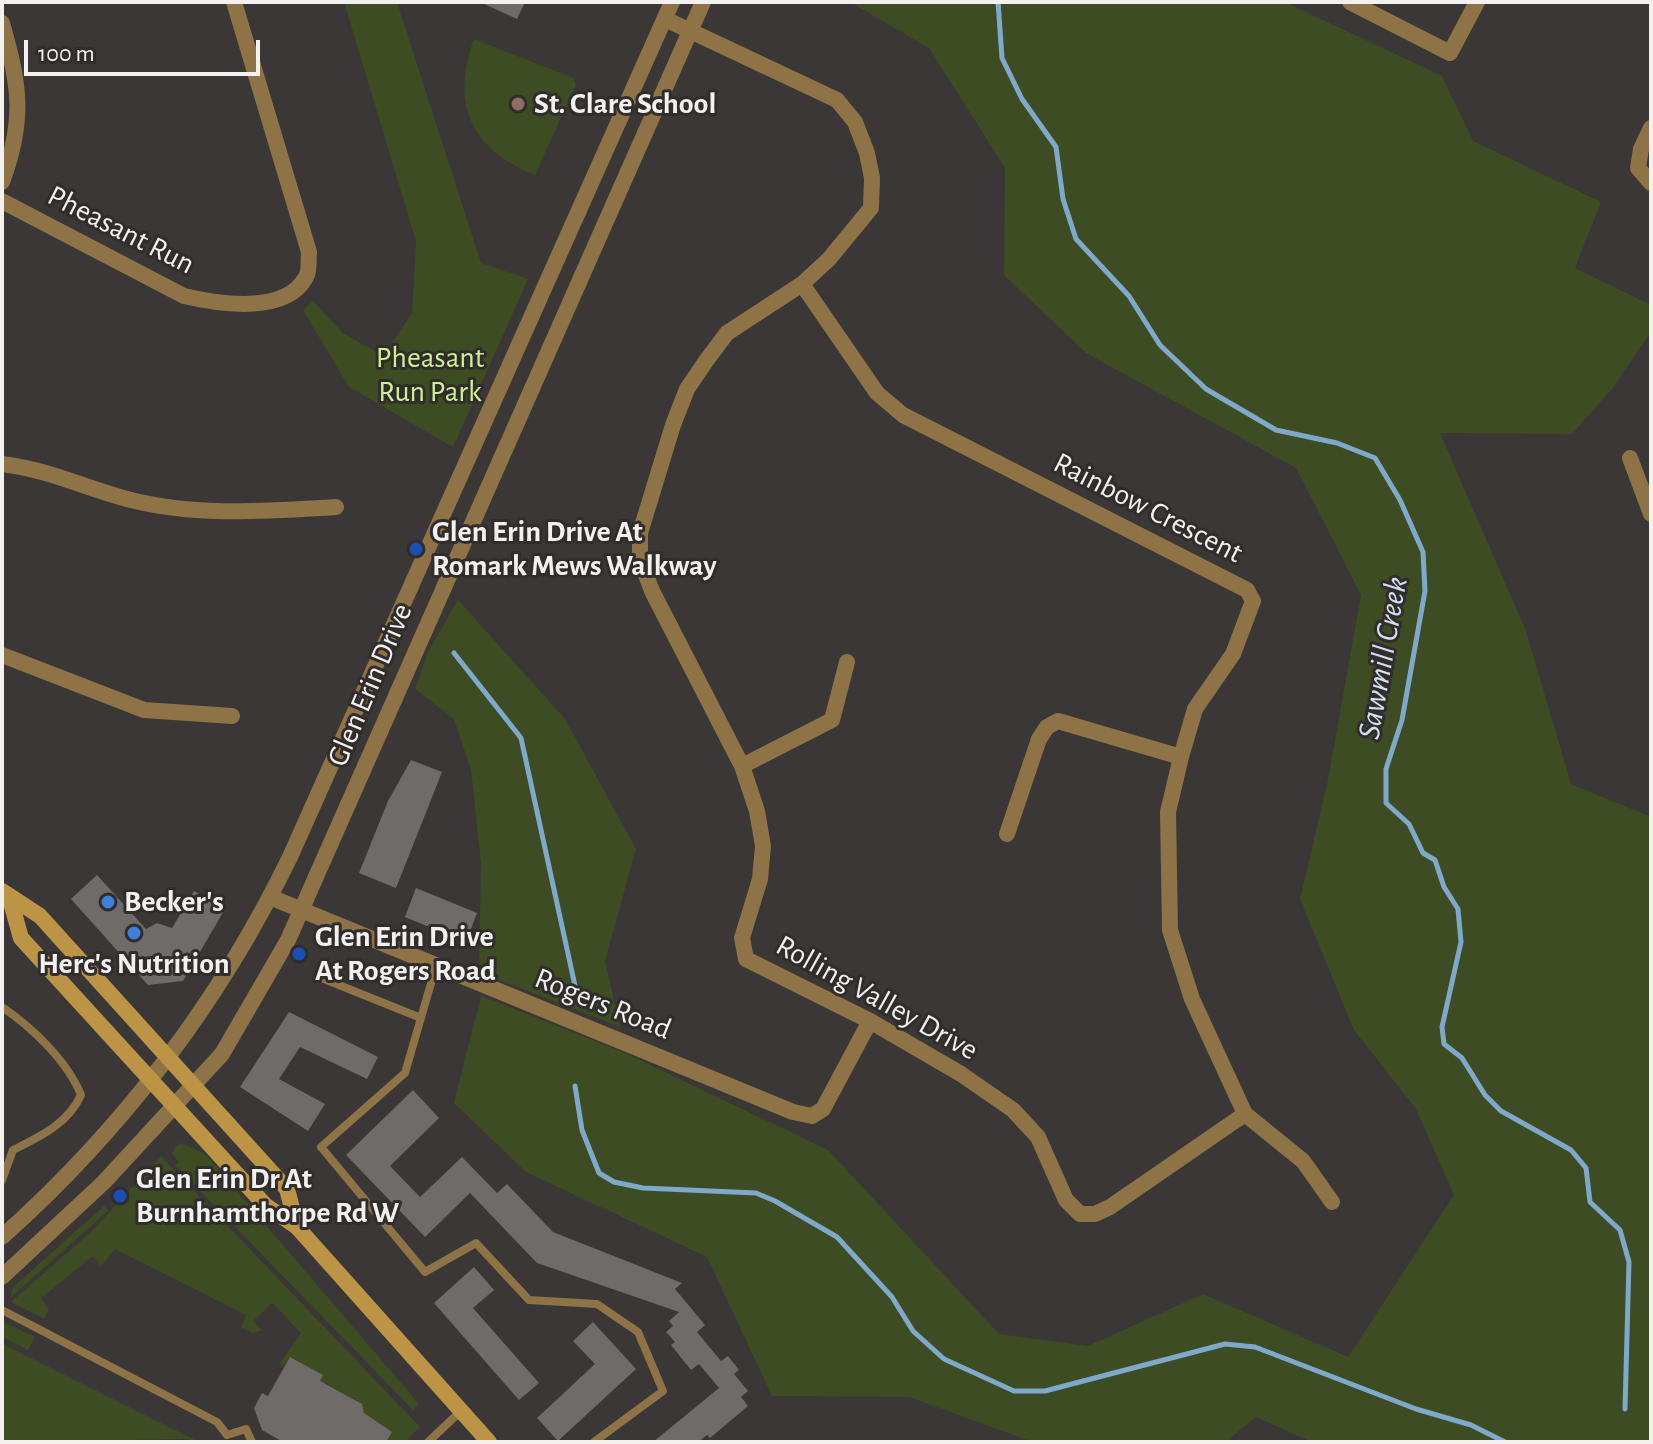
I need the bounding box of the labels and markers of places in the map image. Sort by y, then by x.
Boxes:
place label: St. Clare School [534,86,716,122]
marker: St. Clare School [509,95,527,113]
place label: Glen Erin Drive At Romark Mews Walkway [432,514,717,584]
marker: Glen Erin Drive At Romark Mews Walkway [407,540,425,558]
place label: Becker's [124,884,224,920]
marker: Becker's [99,893,117,911]
place label: Glen Erin Drive At Rogers Road [315,919,496,990]
marker: Herc's Nutrition [125,924,143,942]
marker: Glen Erin Drive At Rogers Road [290,945,308,963]
place label: Herc's Nutrition [38,946,230,982]
place label: Glen Erin Dr At Burnhamthorpe Rd W [136,1161,399,1232]
marker: Glen Erin Dr At Burnhamthorpe Rd W [111,1187,129,1205]

